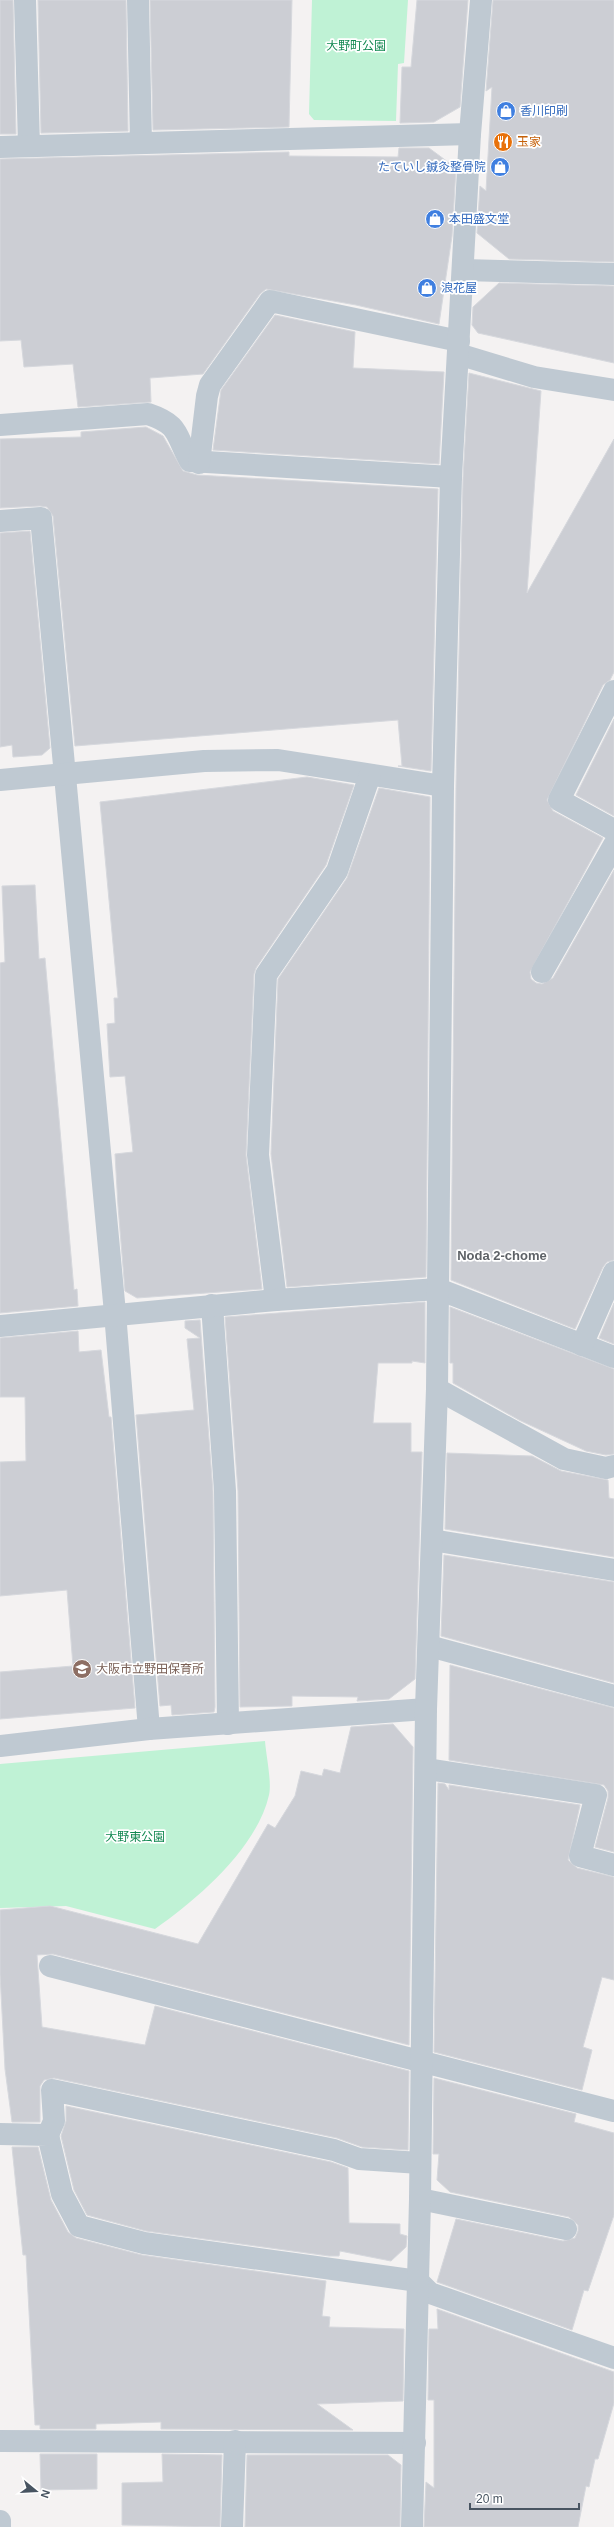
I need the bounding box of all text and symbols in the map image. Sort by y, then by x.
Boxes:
park label: 大野町公園 [326,39,386,53]
shop icon: 香川印刷 [495,100,517,122]
place label: 香川印刷 [520,104,568,118]
restaurant icon: 玉家 [492,131,514,153]
place label: 玉家 [517,135,541,149]
shop icon: たていし鍼灸整骨院 [489,156,511,178]
place label: たていし鍼灸整骨院 [378,160,486,174]
shop icon: 本田盛文堂 [424,208,446,230]
place label: 本田盛文堂 [449,212,509,226]
shop icon: 浪花屋 [416,277,438,299]
place label: 浪花屋 [441,281,477,295]
district label: Noda 2-chome [457,1248,547,1263]
school or university icon: 大阪市立野田保育所 [71,1658,93,1680]
place label: 大阪市立野田保育所 [96,1662,204,1676]
park label: 大野東公園 [105,1830,165,1844]
north arrow [16,2471,56,2511]
scale bar [470,2485,579,2511]
text: N [39,2488,52,2500]
text: 20 m [476,2492,503,2506]

